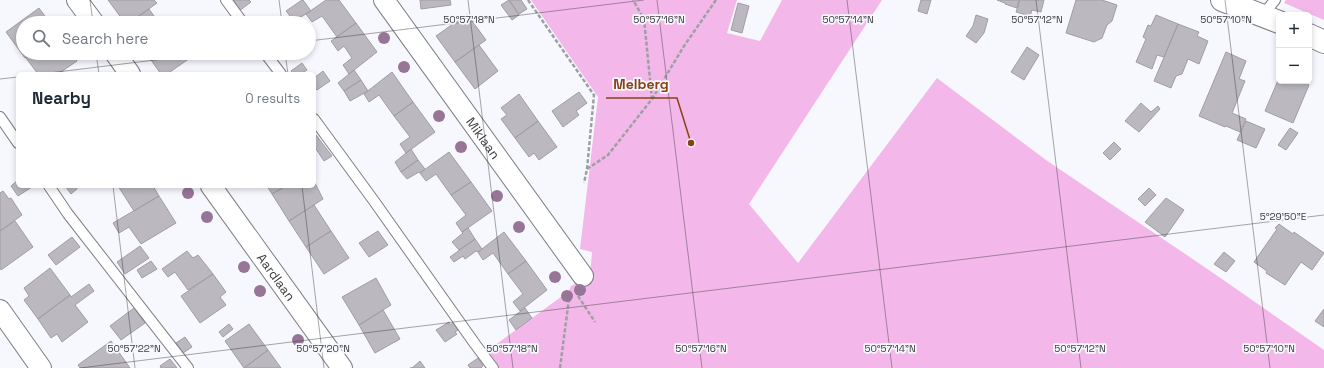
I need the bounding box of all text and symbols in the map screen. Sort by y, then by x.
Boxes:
map controls [1276,12,1312,84]
button: + [1276,12,1312,48]
text: 50°57'18"N [443,13,495,26]
text: 50°57'16"N [633,13,685,26]
text: 50°57'14"N [822,13,874,26]
text: 50°57'12"N [1011,13,1063,26]
text: 50°57'10"N [1200,13,1252,26]
search box [16,16,316,60]
icon: search [30,27,52,49]
text: Search here [62,29,148,48]
button: − [1276,48,1312,84]
callout: Melberg [606,72,677,98]
text: Melberg [613,75,669,93]
text: Nearby [32,87,91,109]
text: 0 results [245,90,300,107]
street label: Miklaan [462,114,504,162]
text: 5°29'50"E [1260,210,1307,223]
street label: Aardlaan [253,250,299,304]
text: 50°57'22"N [107,342,161,355]
text: 50°57'20"N [296,342,350,355]
text: 50°57'18"N [486,342,538,355]
text: 50°57'16"N [675,342,727,355]
text: 50°57'14"N [864,342,916,355]
text: 50°57'12"N [1054,342,1106,355]
text: 50°57'10"N [1243,342,1295,355]

